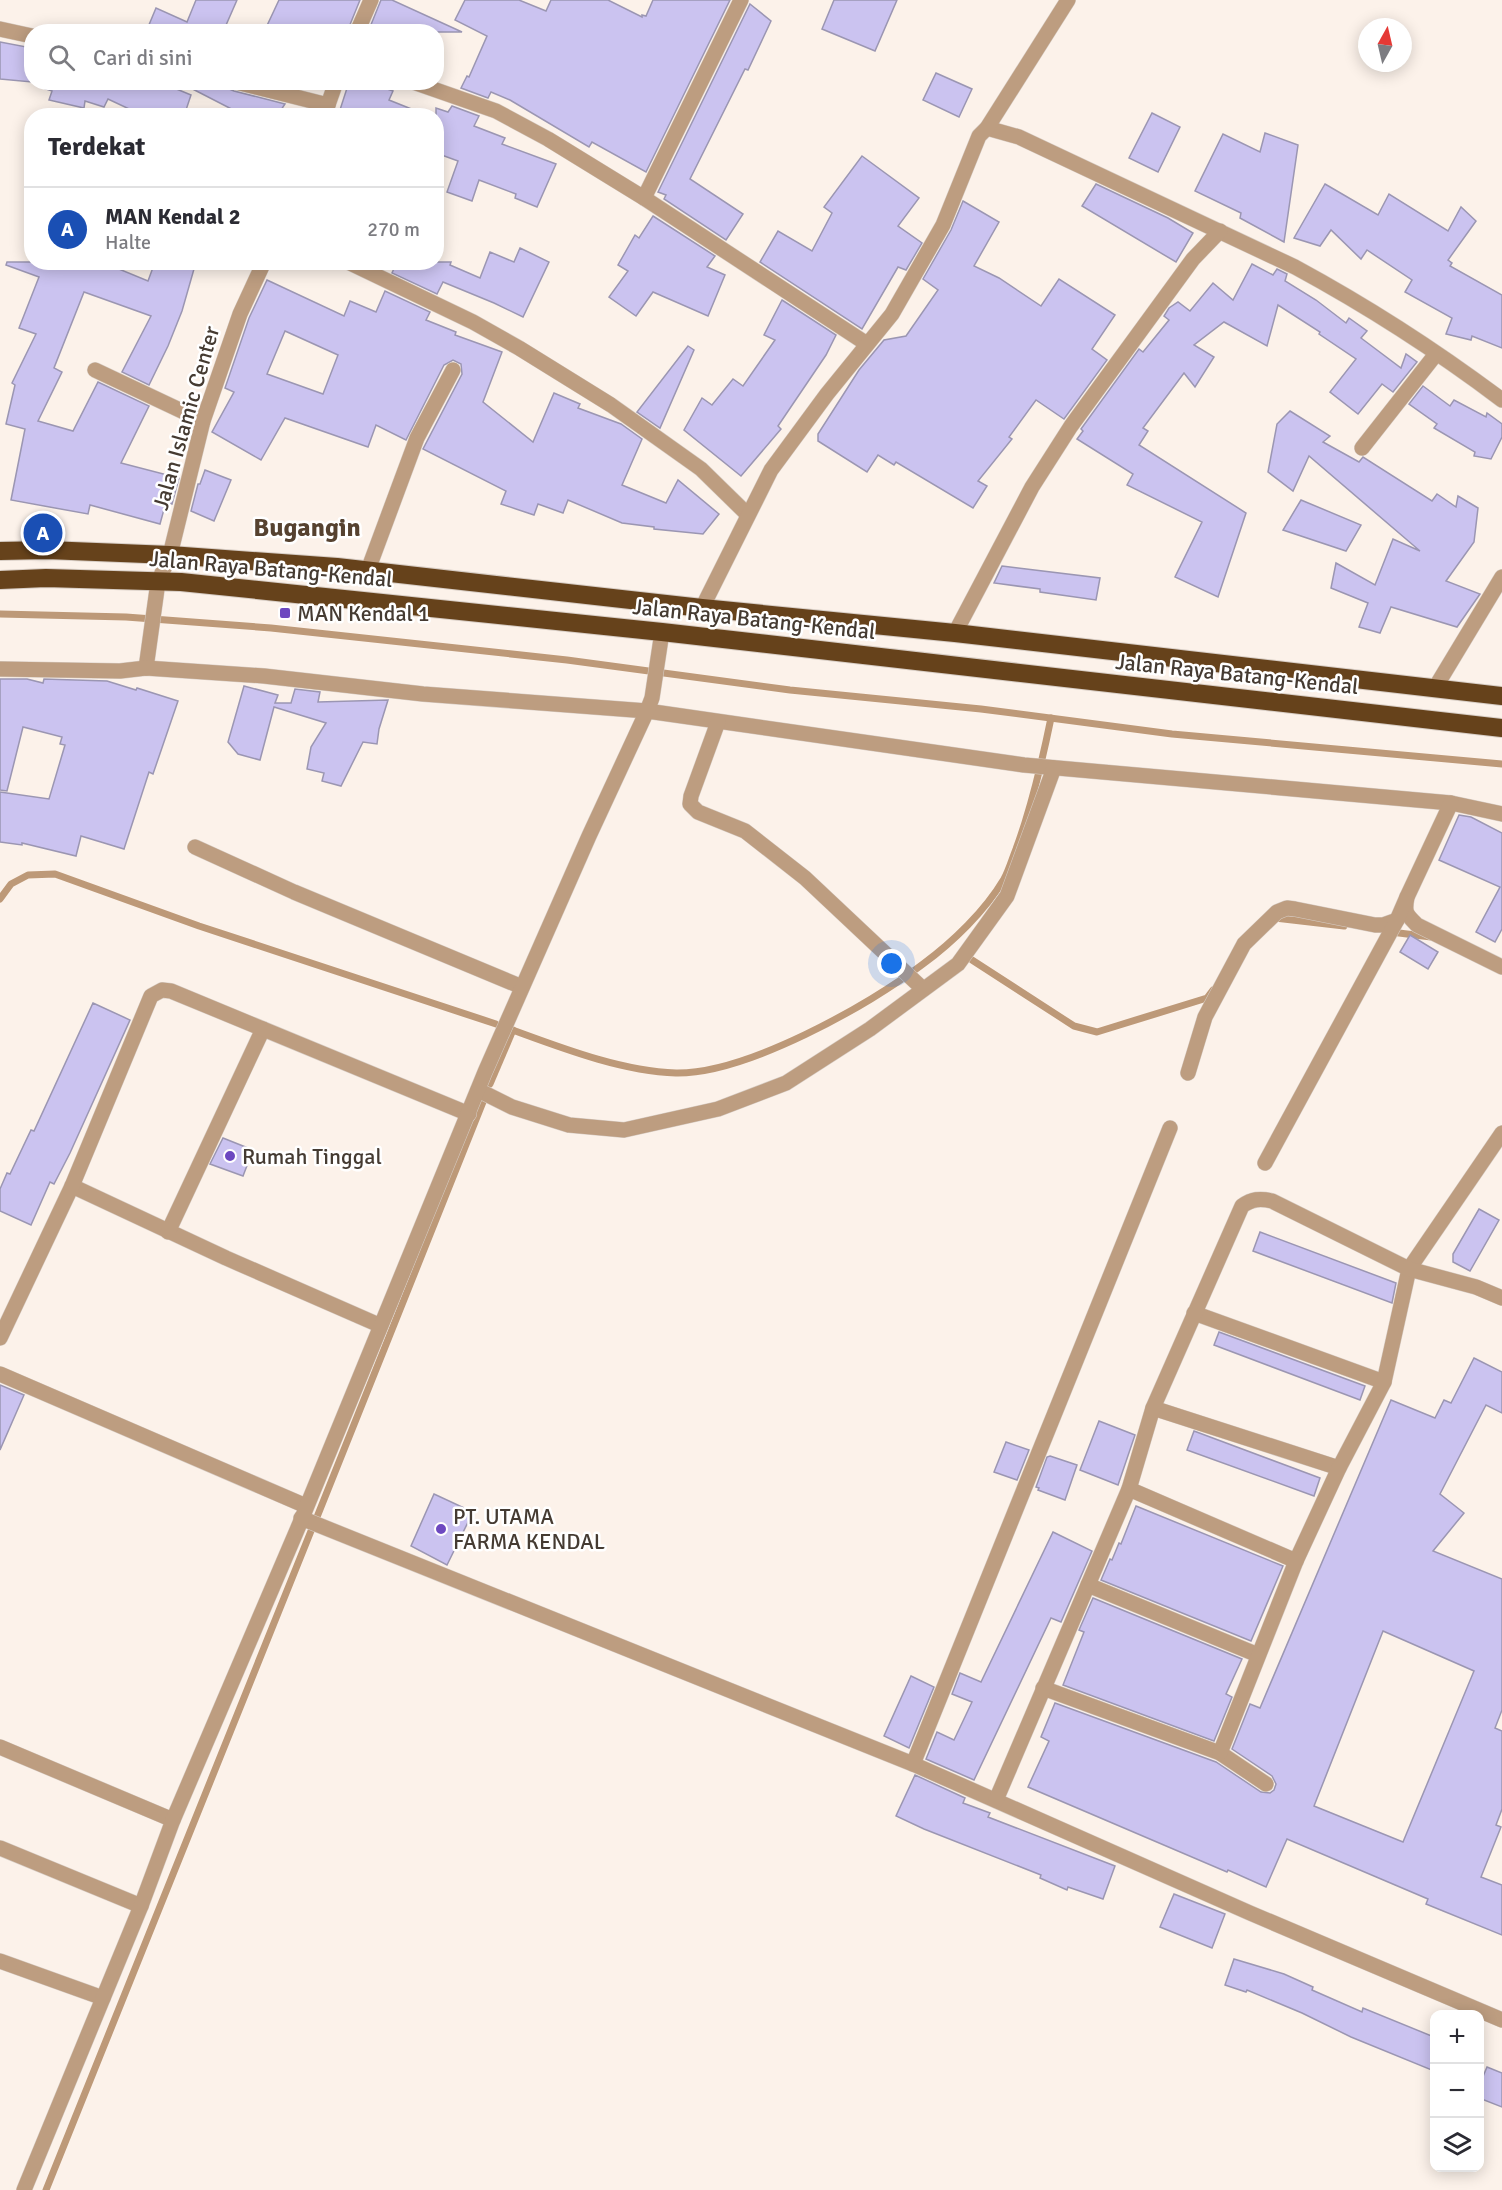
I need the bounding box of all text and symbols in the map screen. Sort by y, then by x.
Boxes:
north arrow [1358,18,1412,72]
search box [24,24,444,90]
icon: search [45,41,78,74]
text: Cari di sini [93,44,193,71]
text: Terdekat [48,131,145,163]
text: MAN Kendal 2 [105,203,241,230]
text: A [61,217,74,242]
text: 270 m [367,217,420,242]
text: Halte [105,230,151,255]
street label: Jalan Islamic Center [147,323,225,513]
pin: A [24,510,63,556]
district label: Bugangin [253,512,361,544]
street label: Jalan Raya Batang-Kendal [148,545,394,593]
street label: Jalan Raya Batang-Kendal [631,593,877,645]
place label: MAN Kendal 1 [297,600,430,627]
marker: MAN Kendal 1 [278,606,292,620]
street label: Jalan Raya Batang-Kendal [1114,648,1360,700]
your location [877,949,906,978]
place label: Rumah Tinggal [242,1143,382,1170]
marker: Rumah Tinggal [223,1149,237,1163]
place label: PT. UTAMA FARMA KENDAL [453,1503,605,1555]
marker: PT. UTAMA FARMA KENDAL [434,1522,448,1536]
map controls [1430,2010,1484,2172]
button: + [1430,2010,1484,2064]
button: − [1430,2064,1484,2118]
button: layers [1430,2118,1484,2172]

